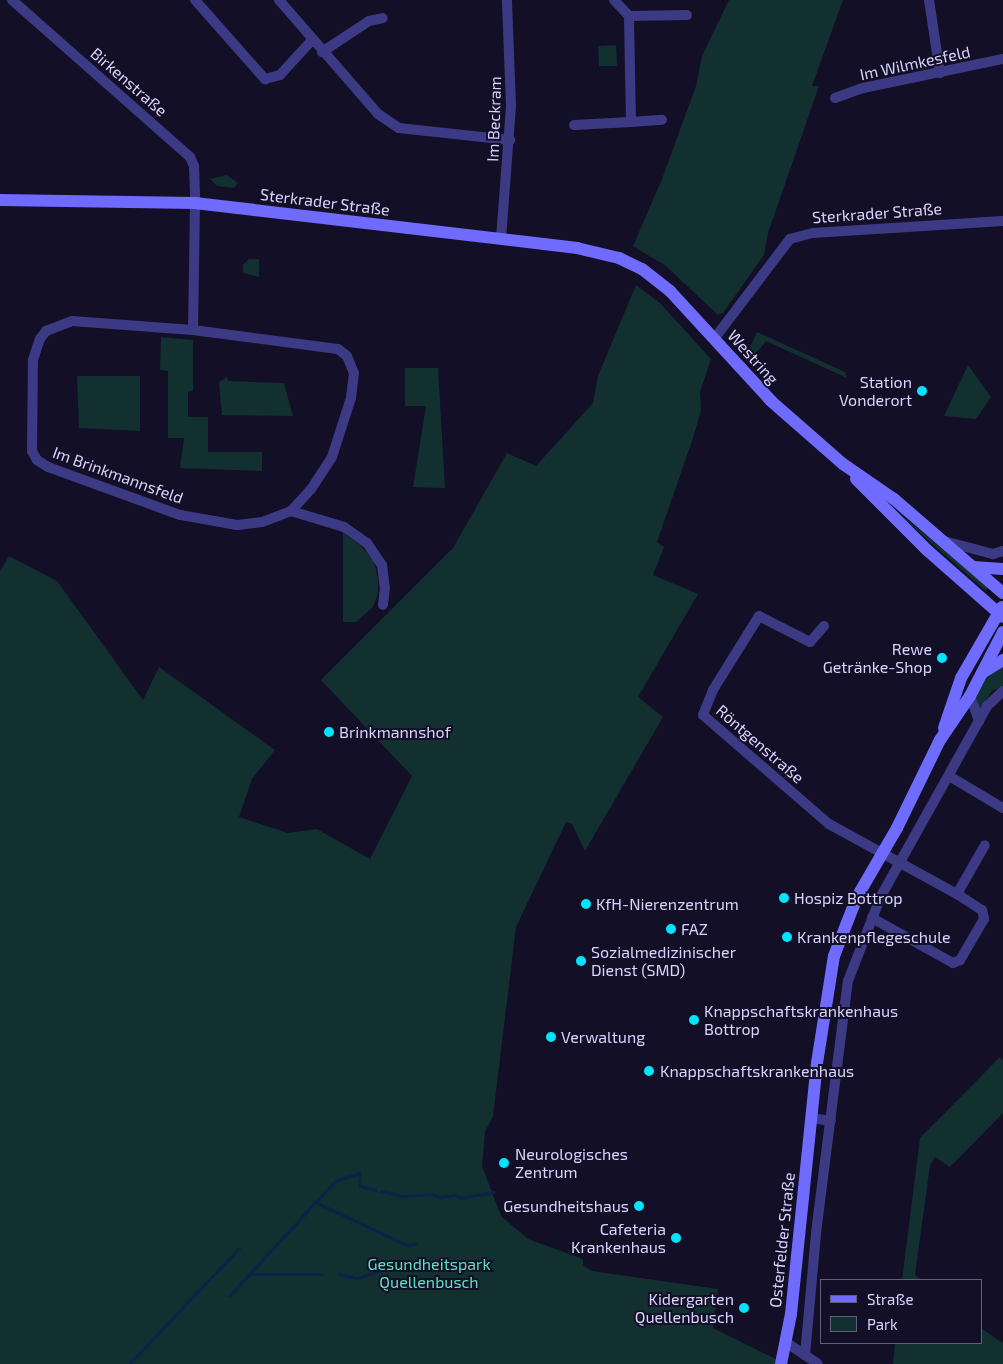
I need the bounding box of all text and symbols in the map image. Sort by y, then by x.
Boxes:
street label: Im Wilmkesfeld [858,42,972,84]
street label: Birkenstraße [87,44,171,120]
street label: Im Beckram [483,76,505,162]
street label: Sterkrader Straße [259,185,391,219]
street label: Sterkrader Straße [811,199,943,227]
street label: Westring [724,326,782,388]
place label: Station Vonderort [839,372,912,410]
marker: Station Vonderort [916,385,928,397]
street label: Im Brinkmannsfeld [50,442,186,508]
place label: Rewe Getränke-Shop [823,639,932,677]
marker: Rewe Getränke-Shop [936,652,948,664]
street label: Röntgenstraße [712,701,808,787]
place label: Brinkmannshof [339,722,451,742]
marker: Brinkmannshof [323,726,335,738]
place label: Hospiz Bottrop [794,888,903,908]
marker: Hospiz Bottrop [778,892,790,904]
place label: KfH-Nierenzentrum [596,894,739,914]
marker: KfH-Nierenzentrum [580,898,592,910]
place label: FAZ [681,919,708,939]
marker: FAZ [665,923,677,935]
place label: Krankenpflegeschule [797,927,950,947]
marker: Krankenpflegeschule [781,931,793,943]
place label: Sozialmedizinischer Dienst (SMD) [591,942,736,980]
marker: Sozialmedizinischer Dienst (SMD) [575,955,587,967]
place label: Knappschaftskrankenhaus Bottrop [704,1001,898,1039]
marker: Knappschaftskrankenhaus Bottrop [688,1014,700,1026]
place label: Verwaltung [561,1027,645,1047]
marker: Verwaltung [545,1031,557,1043]
place label: Knappschaftskrankenhaus [660,1061,854,1081]
marker: Knappschaftskrankenhaus [642,1064,656,1078]
place label: Neurologisches Zentrum [515,1144,628,1182]
marker: Neurologisches Zentrum [497,1156,511,1170]
street label: Osterfelder Straße [765,1171,799,1309]
place label: Gesundheitshaus [503,1196,629,1216]
marker: Gesundheitshaus [633,1200,645,1212]
place label: Cafeteria Krankenhaus [571,1219,666,1257]
marker: Cafeteria Krankenhaus [670,1232,682,1244]
park label: Gesundheitspark Quellenbusch [367,1254,491,1292]
legend [820,1279,983,1344]
place label: Kidergarten Quellenbusch [635,1289,734,1327]
text: Straße [867,1290,913,1308]
marker: Kidergarten Quellenbusch [738,1302,750,1314]
text: Park [867,1315,898,1333]

